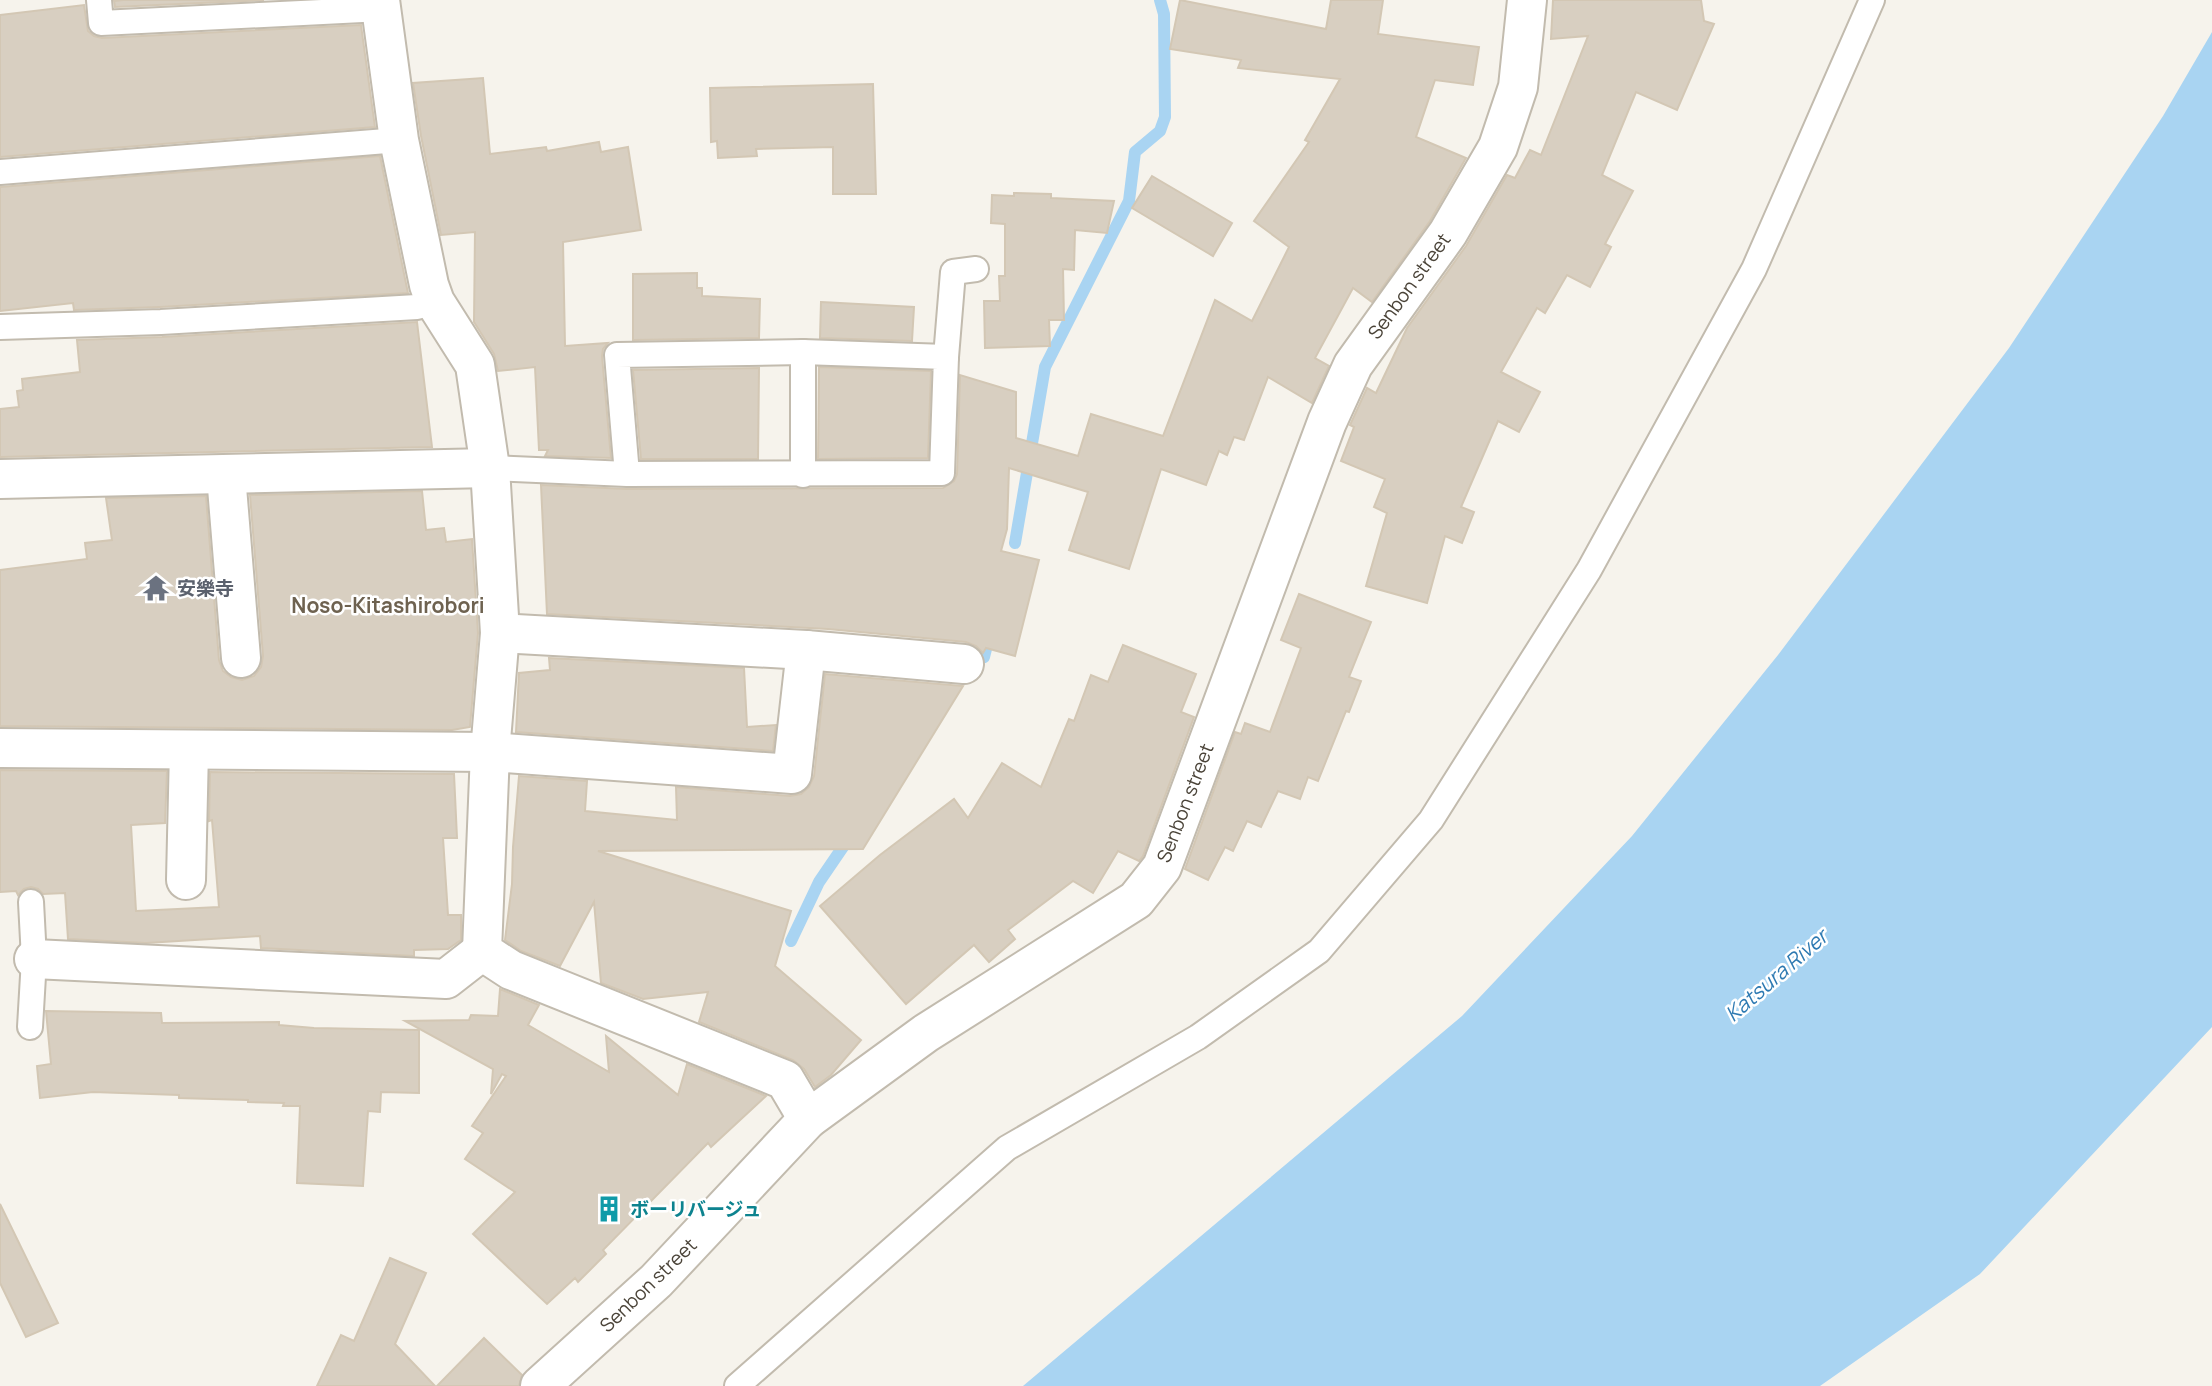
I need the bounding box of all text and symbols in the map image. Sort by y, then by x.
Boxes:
street label: Senbon street [1362,228,1456,344]
temple icon: 安樂寺 [141,573,171,603]
place label: 安樂寺 [177,575,234,601]
district label: Noso-Kitashirobori [291,591,485,619]
street label: Senbon street [1150,740,1220,866]
water label: Katsura River [1719,921,1835,1027]
building icon: ボーリバージュ [594,1194,624,1224]
place label: ボーリバージュ [630,1196,761,1222]
street label: Senbon street [594,1232,702,1338]

